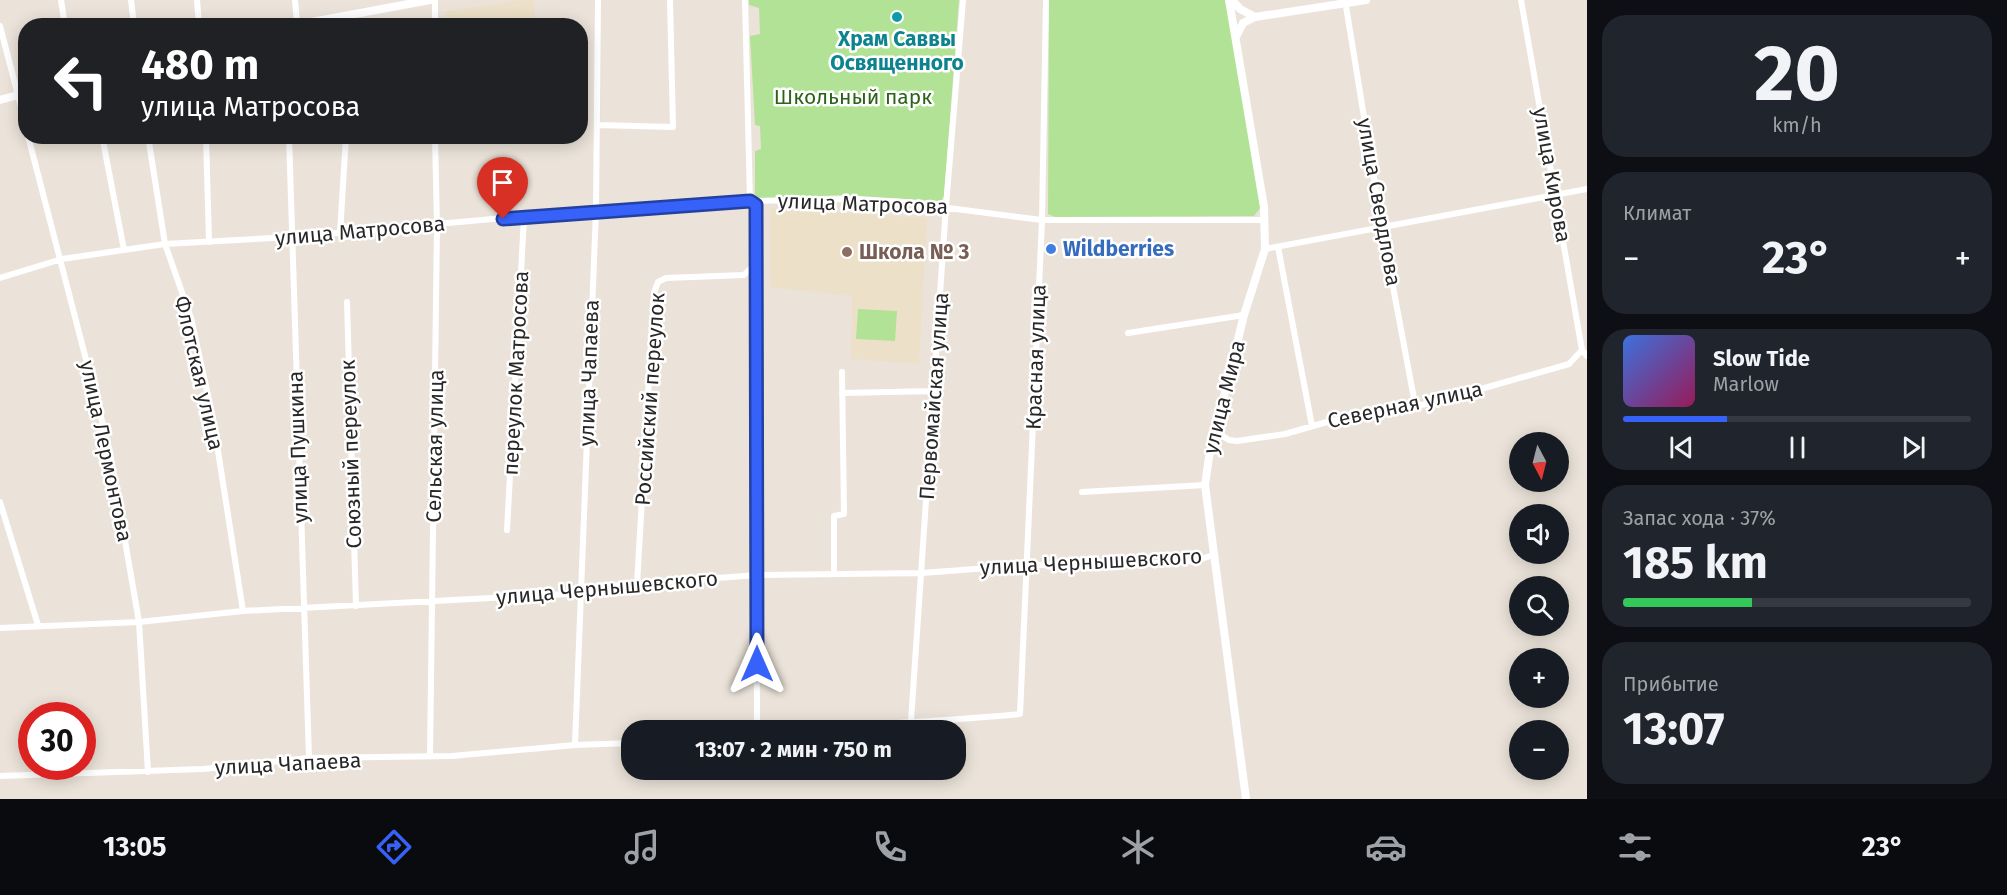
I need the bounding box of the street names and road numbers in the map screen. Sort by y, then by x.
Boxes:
street label: улица Кирова [1527,105,1577,245]
street label: улица Свердлова [1351,116,1407,288]
street label: улица Матросова [777,188,949,220]
street label: улица Матросова [274,211,446,251]
street label: переулок Матросова [498,270,534,476]
street label: Красная улица [1020,284,1052,430]
street label: Первомайская улица [914,291,954,501]
street label: Российский переулок [630,292,670,506]
street label: Флотская улица [169,293,229,453]
street label: улица Чапаева [573,299,605,447]
street label: улица Мира [1197,337,1251,457]
street label: улица Лермонтова [74,358,138,544]
street label: Союзный переулок [335,359,367,549]
street label: Сельская улица [421,369,449,523]
street label: улица Пушкина [282,370,314,524]
street label: Северная улица [1325,376,1485,434]
street label: улица Чернышевского [979,543,1203,581]
street label: улица Чернышевского [495,565,719,611]
street label: улица Чапаева [214,747,362,781]

